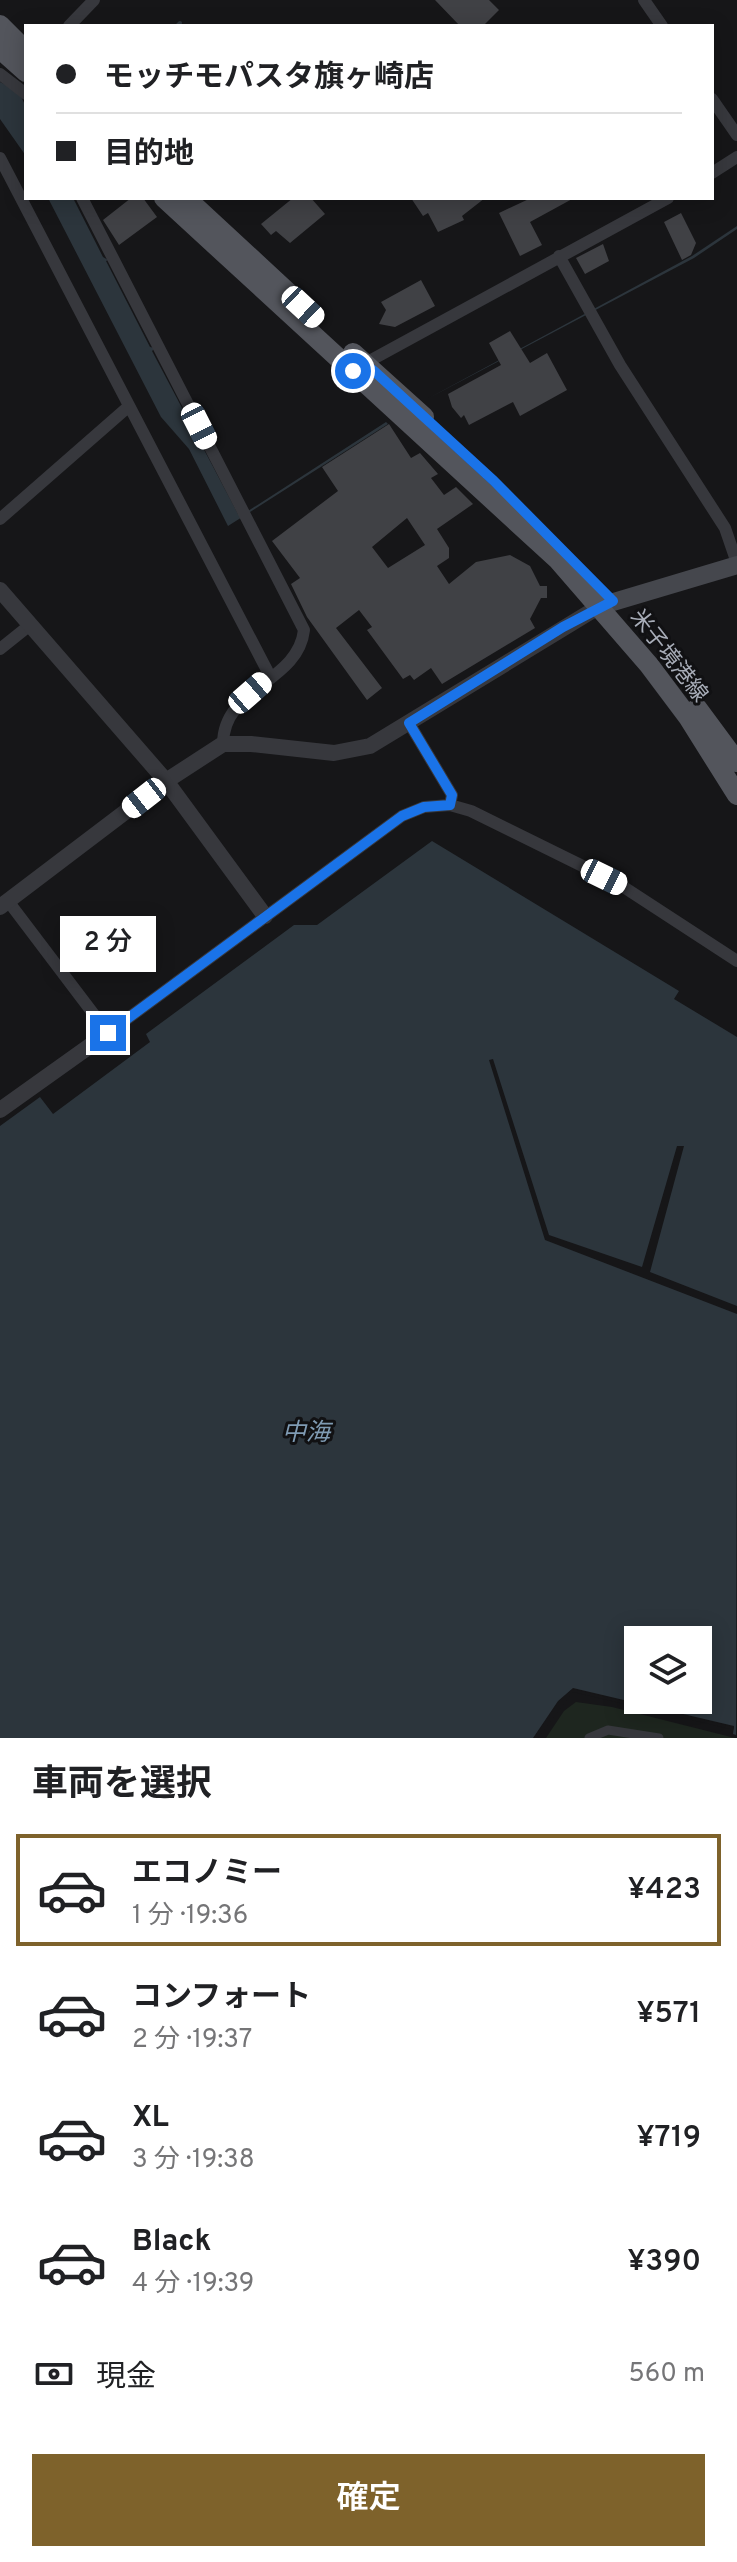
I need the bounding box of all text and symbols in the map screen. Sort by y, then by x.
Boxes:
text: モッチモパスタ旗ヶ崎店 [104,60,434,97]
text: 目的地 [104,137,194,174]
car [277,282,329,332]
route start [335,353,371,389]
car [177,399,221,453]
street label: 米子境港線 [624,605,713,708]
car [224,668,276,718]
car [118,774,170,822]
car [577,856,631,898]
callout: 2 分 [60,917,156,973]
text: 2 分 [84,927,132,960]
route end [90,1015,126,1051]
water label: 中海 [282,1419,334,1449]
map controls [624,1626,712,1714]
button: layers [624,1626,712,1714]
text: 車両を選択 [32,1763,212,1809]
icon: car [36,1854,108,1926]
text: エコノミー [132,1856,282,1893]
text: ¥423 [628,1872,701,1909]
text: 1 分 · 19:36 [132,1900,248,1933]
icon: car [36,1978,108,2050]
text: コンフォート [132,1980,311,2017]
text: ¥571 [637,1996,701,2033]
text: 2 分 · 19:37 [132,2024,252,2057]
text: XL [132,2100,169,2137]
icon: car [36,2102,108,2174]
text: ¥719 [637,2120,701,2157]
text: 3 分 · 19:38 [132,2144,255,2177]
text: Black [132,2224,211,2261]
icon: car [36,2226,108,2298]
text: ¥390 [628,2244,701,2281]
text: 4 分 · 19:39 [132,2268,254,2301]
icon: cash [32,2352,76,2396]
text: 560 m [629,2358,705,2391]
text: 現金 [96,2360,156,2397]
button: 確定 [32,2454,705,2546]

